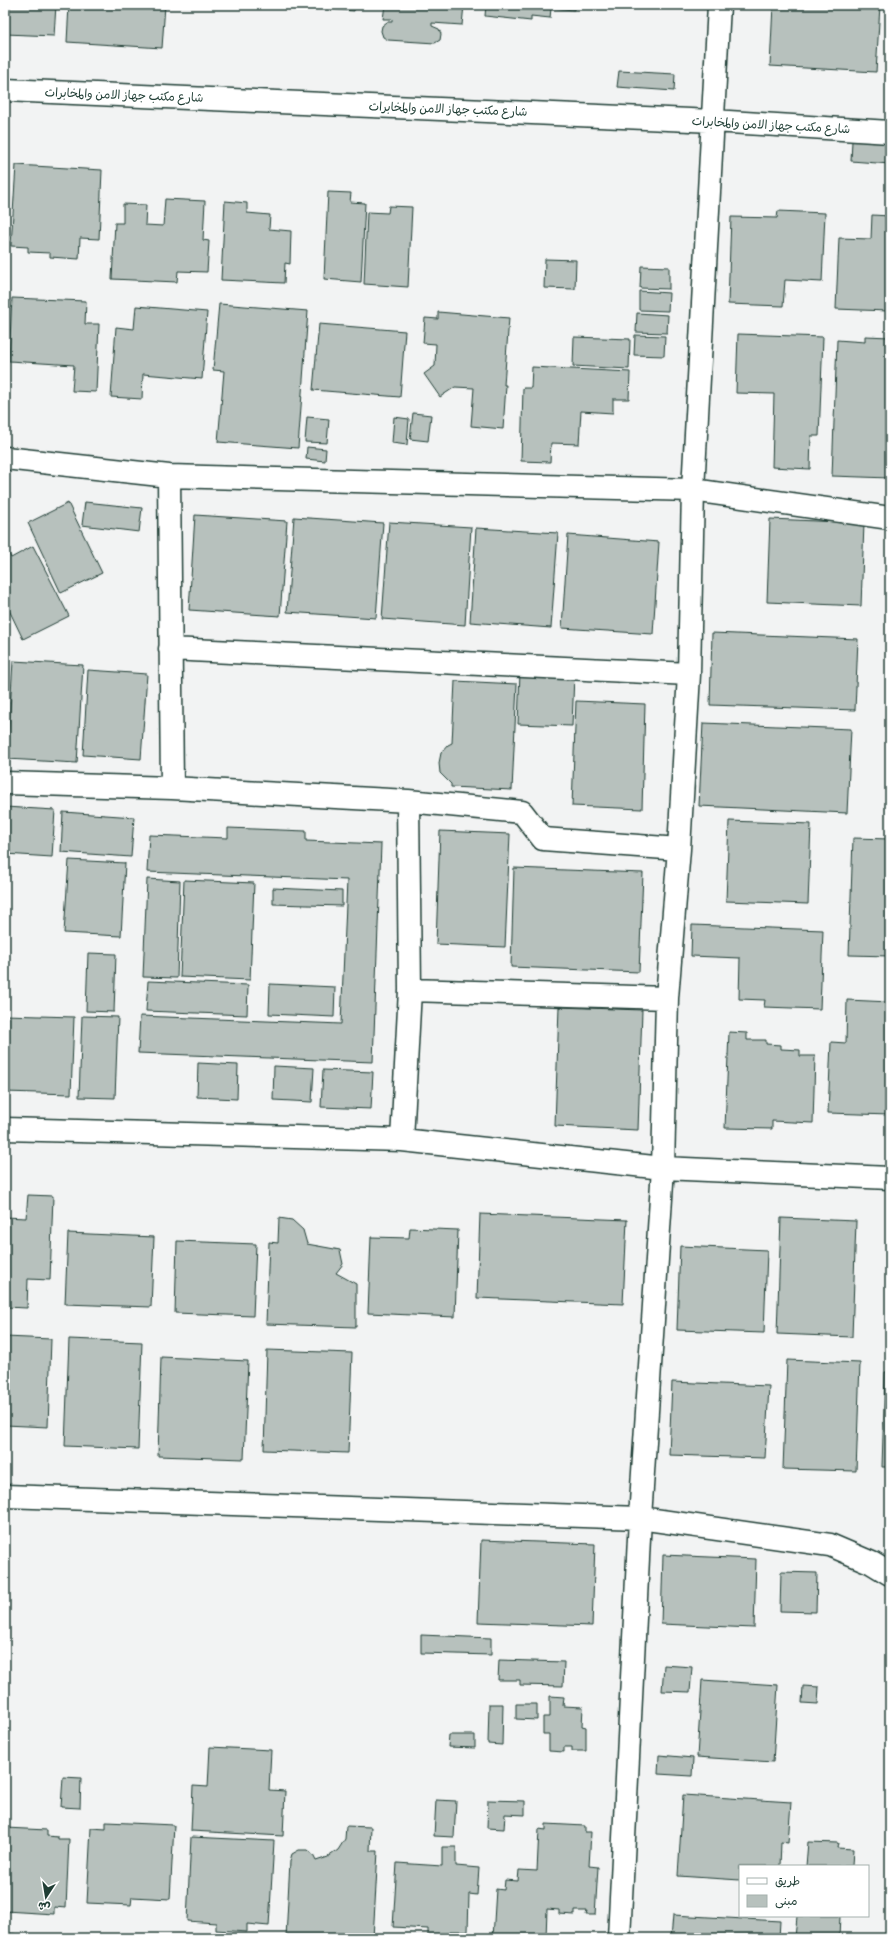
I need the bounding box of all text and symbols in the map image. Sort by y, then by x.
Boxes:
street label: شارع مكتب جهاز الامن والمخابرات [44,85,204,107]
street label: شارع مكتب جهاز الامن والمخابرات [368,99,528,121]
street label: شارع مكتب جهاز الامن والمخابرات [691,114,851,138]
legend [739,1865,869,1917]
text: طريق [775,1874,800,1889]
north arrow [26,1877,66,1917]
text: مبنى [775,1894,798,1909]
text: ش [37,1899,51,1914]

